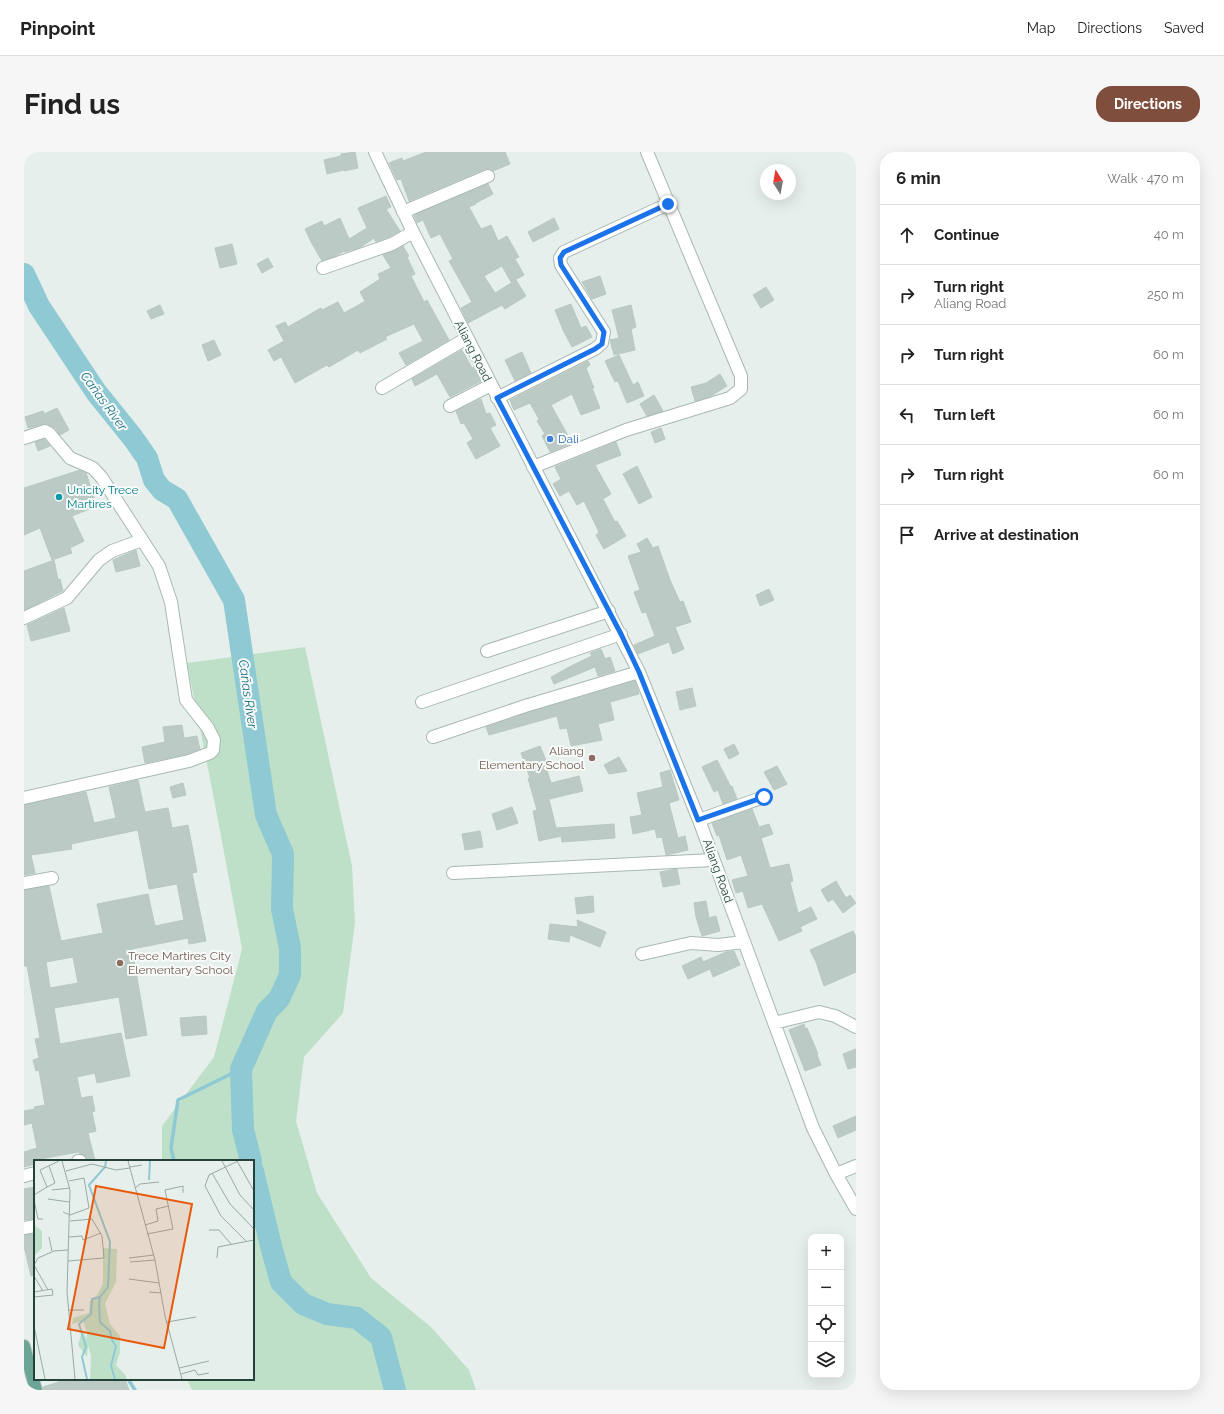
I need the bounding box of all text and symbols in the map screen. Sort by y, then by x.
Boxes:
text: Pinpoint [20,17,95,39]
text: Map [1027,20,1055,36]
text: Directions [1077,20,1142,36]
text: Saved [1164,20,1204,36]
button: Directions [1096,86,1200,122]
text: Find us [24,88,120,121]
north arrow [760,164,796,200]
text: 6 min [896,168,941,188]
text: Walk · 470 m [1107,171,1184,186]
route end [659,195,677,213]
icon: ahead [896,224,918,246]
text: Continue [934,226,999,244]
text: 40 m [1154,227,1184,242]
text: Turn right [934,278,1004,296]
icon: right [896,284,918,306]
text: 250 m [1147,287,1184,302]
text: Aliang Road [934,296,1006,311]
street label: Aliang Road [452,318,494,384]
icon: right [896,344,918,366]
text: Turn right [934,346,1004,364]
text: 60 m [1153,347,1184,362]
water label: Cañas River [78,369,131,434]
icon: left [896,404,918,426]
text: Turn left [934,406,995,424]
text: 60 m [1153,407,1184,422]
place label: Dali [558,432,579,446]
marker: Dali [545,434,555,444]
icon: right [896,464,918,486]
text: Turn right [934,466,1004,484]
text: 60 m [1153,467,1184,482]
place label: Unicity Trece Martires [67,483,139,511]
marker: Unicity Trece Martires [54,492,64,502]
icon: arrive [896,524,918,546]
text: Arrive at destination [934,526,1079,544]
water label: Cañas River [236,659,260,730]
place label: Aliang Elementary School [479,744,585,772]
marker: Aliang Elementary School [587,753,597,763]
route start [755,788,773,806]
street label: Aliang Road [700,837,736,905]
place label: Trece Martires City Elementary School [128,949,234,977]
marker: Trece Martires City Elementary School [115,958,125,968]
inset map [34,1160,254,1380]
map controls [808,1234,844,1378]
button: + [808,1234,844,1270]
button: − [808,1270,844,1306]
button: locate [808,1306,844,1342]
button: layers [808,1342,844,1378]

